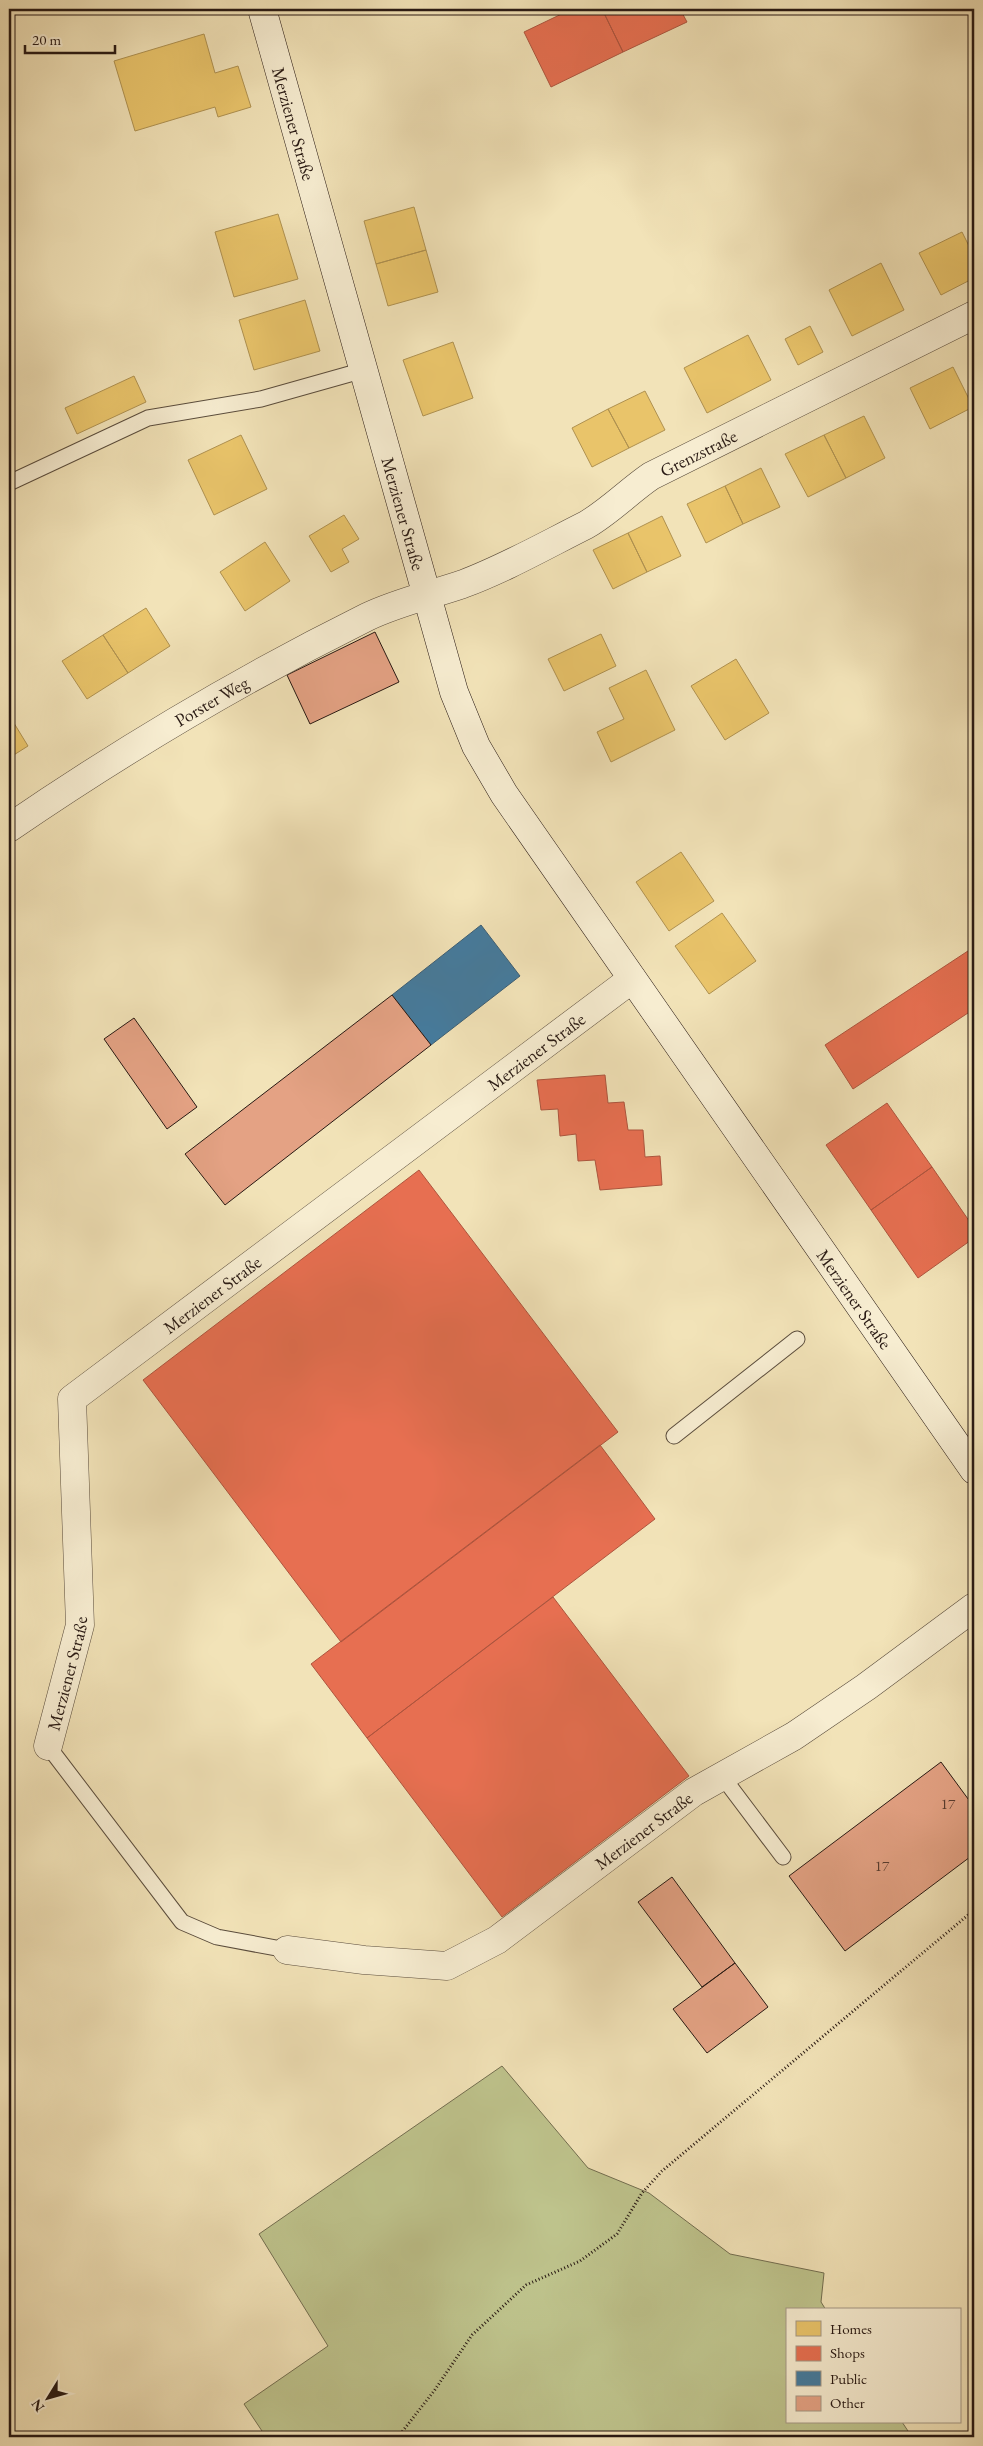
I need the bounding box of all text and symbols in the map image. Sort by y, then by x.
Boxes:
scale bar [25,22,115,54]
text: 20 m [32,30,61,49]
street label: Merziener Straße [267,64,321,183]
street label: Grenzstraße [656,424,740,481]
street label: Merziener Straße [377,454,431,573]
street label: Porster Weg [170,670,252,731]
street label: Merziener Straße [482,1007,589,1095]
street label: Merziener Straße [812,1244,898,1353]
street label: Merziener Straße [158,1250,265,1338]
street label: Merziener Straße [41,1616,91,1733]
street label: Merziener Straße [590,1786,697,1874]
house number: 17 [941,1794,956,1813]
house number: 17 [875,1856,890,1875]
legend [786,2308,960,2424]
text: Homes [830,2319,872,2338]
text: Shops [830,2343,865,2362]
text: Public [830,2369,867,2388]
north arrow [22,2374,72,2424]
text: Other [830,2393,865,2412]
text: N [27,2395,48,2416]

